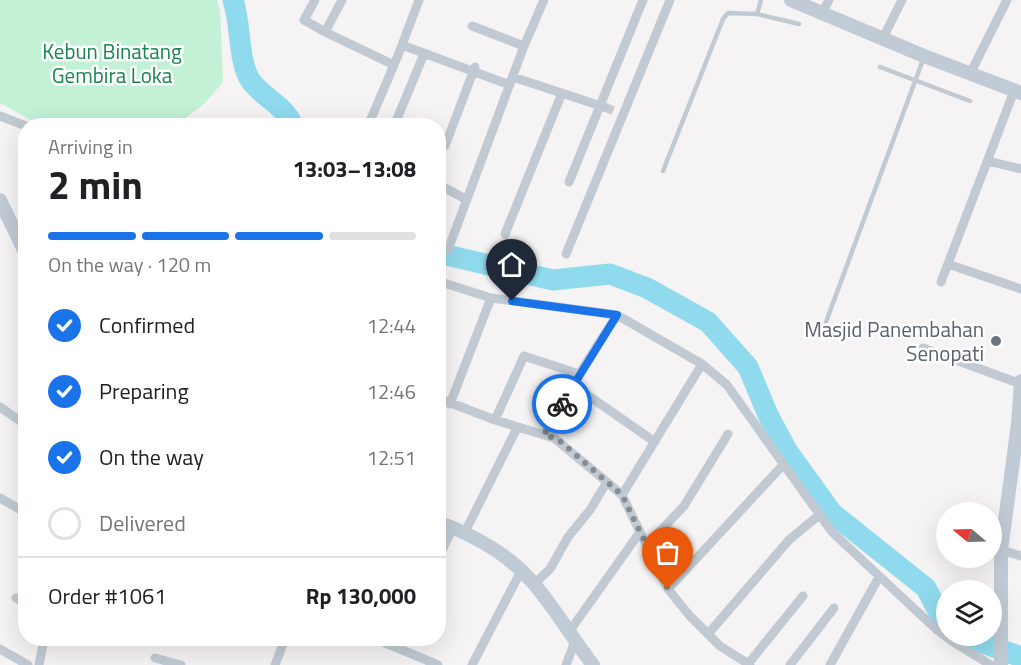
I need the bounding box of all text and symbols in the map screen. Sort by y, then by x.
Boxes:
park label: Kebun Binatang Gembira Loka [42,35,182,91]
text: Arriving in [48,131,133,162]
text: 13:03–13:08 [293,152,416,186]
text: 2 min [48,155,143,214]
pin [486,239,537,301]
icon: home [495,248,528,281]
text: On the way · 120 m [48,249,211,280]
text: Confirmed [99,308,195,342]
icon: check [48,309,81,342]
text: 12:44 [367,310,416,341]
place label: Masjid Panembahan Senopati [804,313,984,369]
marker: Masjid Panembahan Senopati [989,334,1003,348]
text: Preparing [99,374,189,408]
courier [532,374,592,434]
icon: check [48,375,81,408]
text: 12:46 [367,376,416,407]
icon: bike [546,388,579,421]
text: On the way [99,440,204,474]
icon: check [48,441,81,474]
text: 12:51 [367,442,416,473]
north arrow [936,502,1002,568]
map controls [936,502,1002,646]
text: Delivered [99,506,186,540]
pin [642,527,693,589]
icon: bag [651,536,684,569]
text: Order #1061 [48,579,167,613]
text: Rp 130,000 [306,579,416,613]
button: layers [936,580,1002,646]

